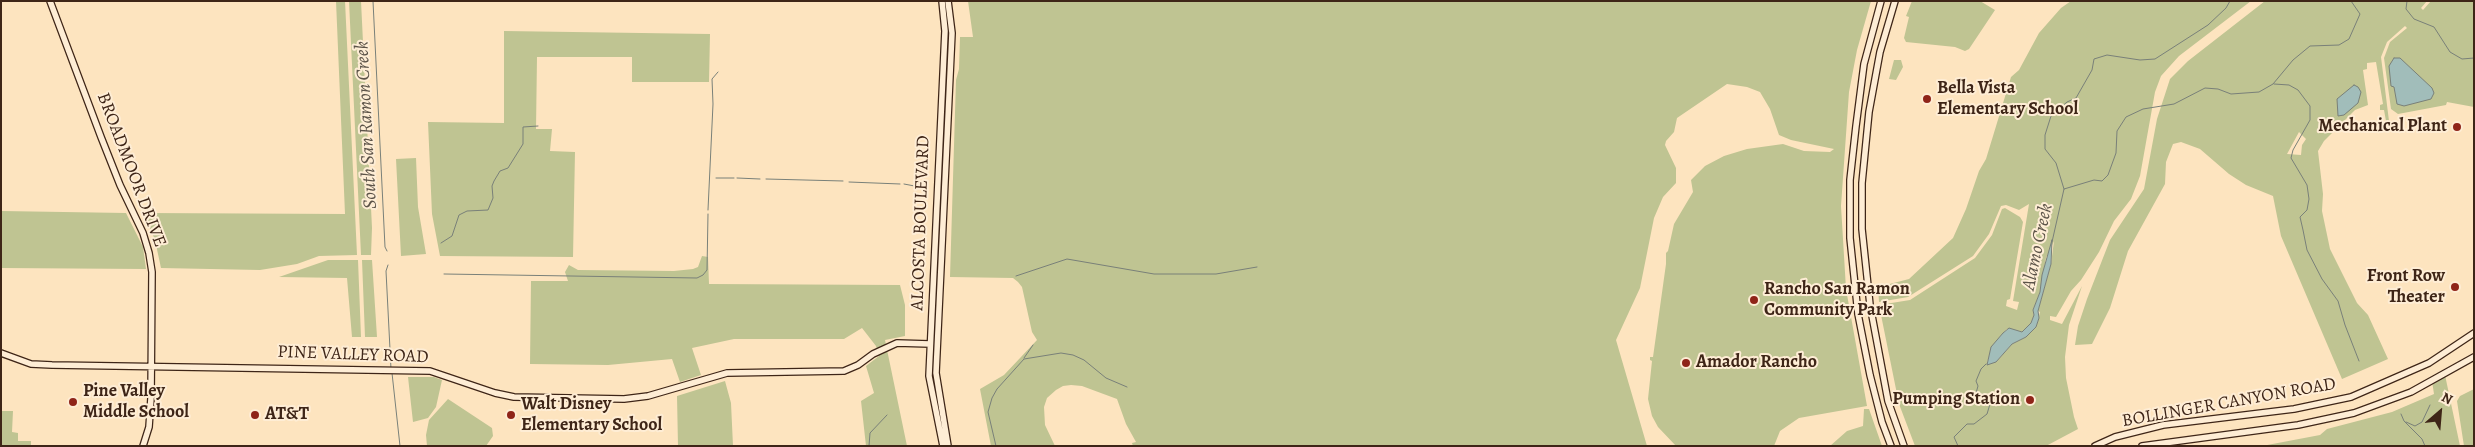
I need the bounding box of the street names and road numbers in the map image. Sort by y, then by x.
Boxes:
street label: BROADMOOR DRIVE [92,90,170,250]
street label: ALCOSTA BOULEVARD [907,135,935,311]
street label: PINE VALLEY ROAD [277,342,429,368]
street label: BOLLINGER CANYON ROAD [2120,374,2338,432]

